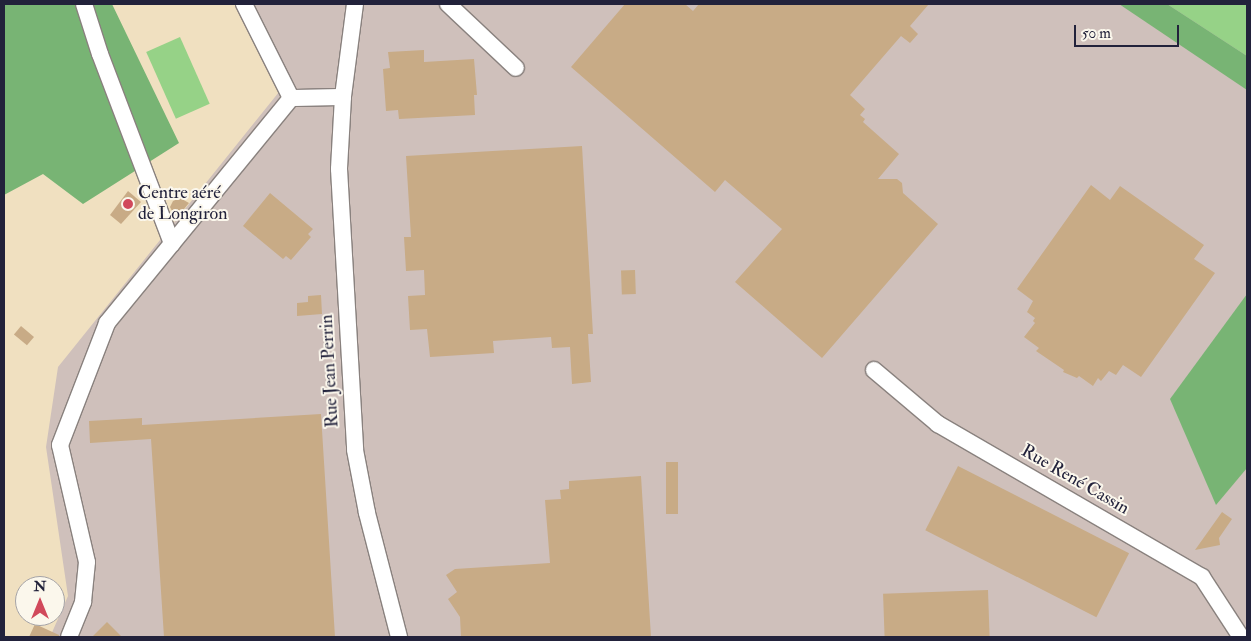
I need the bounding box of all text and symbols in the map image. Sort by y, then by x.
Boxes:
scale bar [1076,15,1181,47]
text: 50 m [1082,24,1111,43]
place label: Centre aéré de Longiron [138,183,227,225]
marker: Centre aéré de Longiron [122,198,134,210]
street label: Rue Jean Perrin [316,314,344,428]
street label: Rue René Cassin [1017,440,1133,520]
north arrow [15,576,65,626]
text: N [34,578,46,595]

